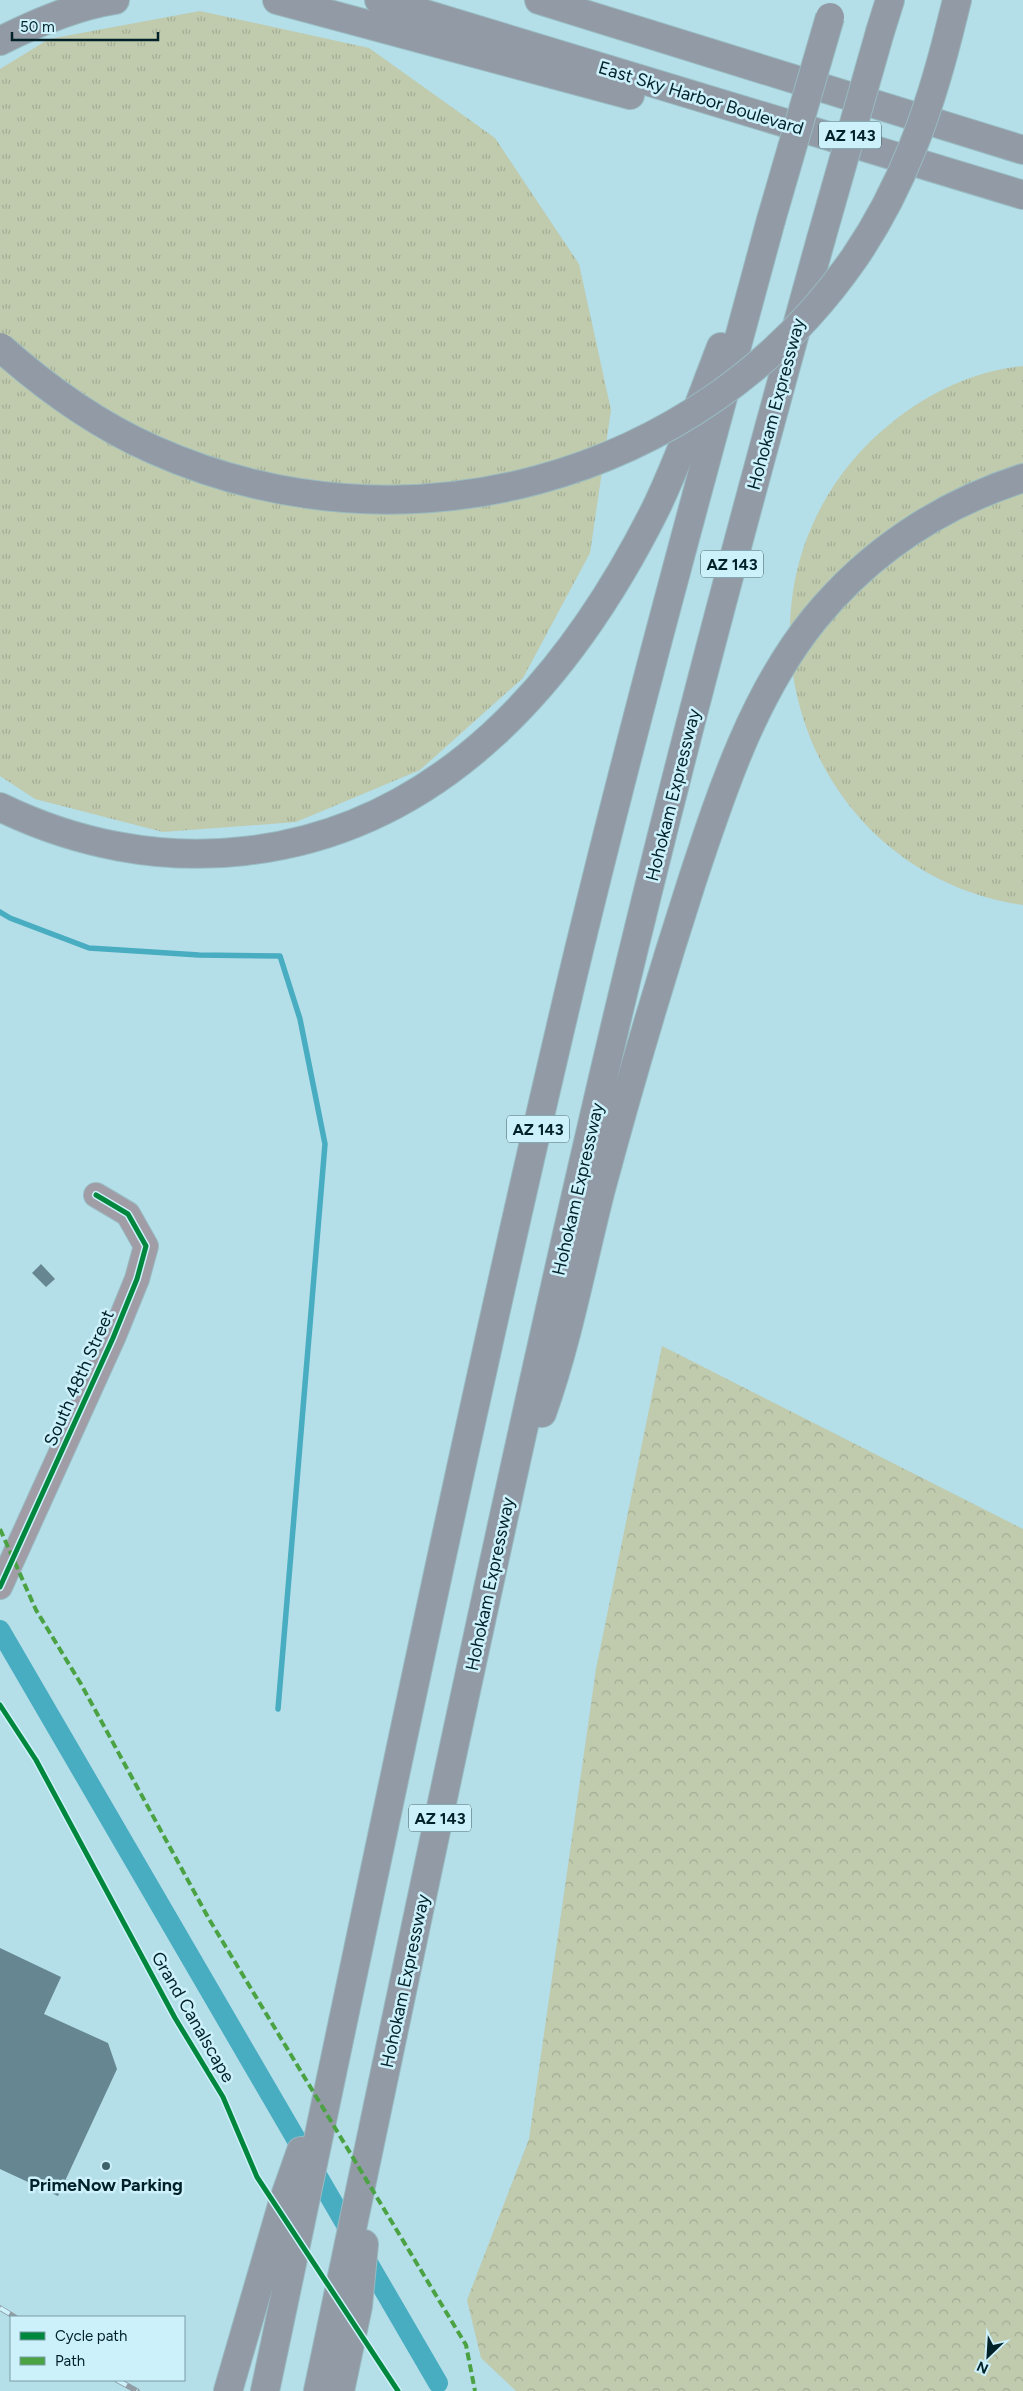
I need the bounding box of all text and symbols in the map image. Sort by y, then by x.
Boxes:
scale bar [12,10,159,42]
text: 50 m [20,18,55,36]
street label: East Sky Harbor Boulevard [596,56,806,140]
road number: AZ 143 [819,122,881,148]
street label: Hohokam Expressway [742,315,810,492]
road number: AZ 143 [701,550,763,578]
street label: Hohokam Expressway [641,706,705,883]
street label: Hohokam Expressway [547,1100,609,1278]
road number: AZ 143 [507,1116,569,1142]
street label: South 48th Street [39,1306,119,1450]
street label: Hohokam Expressway [461,1495,519,1673]
road number: AZ 143 [409,1805,471,1832]
street label: Hohokam Expressway [376,1892,434,2070]
street label: Grand Canalscape [147,1948,239,2086]
marker: PrimeNow Parking [100,2160,112,2172]
place label: PrimeNow Parking [29,2174,183,2196]
legend [10,2316,185,2381]
text: Cycle path [55,2327,127,2345]
north arrow [963,2331,1013,2381]
text: Path [55,2352,85,2370]
text: N [974,2357,991,2377]

